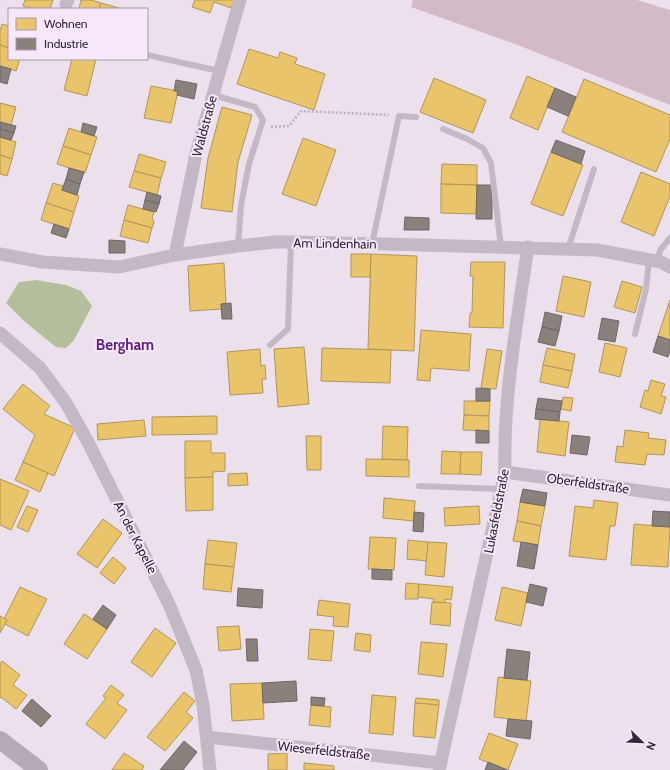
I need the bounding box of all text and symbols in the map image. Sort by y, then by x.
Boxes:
legend [8,8,148,60]
text: Wohnen [44,16,88,31]
text: Industrie [44,36,88,51]
street label: Waldstraße [188,93,220,158]
street label: Am Lindenhain [293,234,377,252]
district label: Bergham [96,336,154,354]
street label: Lukasfeldstraße [480,467,512,555]
street label: Oberfeldstraße [546,469,631,497]
street label: An der Kapelle [111,498,161,576]
north arrow [622,722,662,762]
street label: Wieserfeldstraße [277,737,371,763]
text: N [643,740,659,752]

